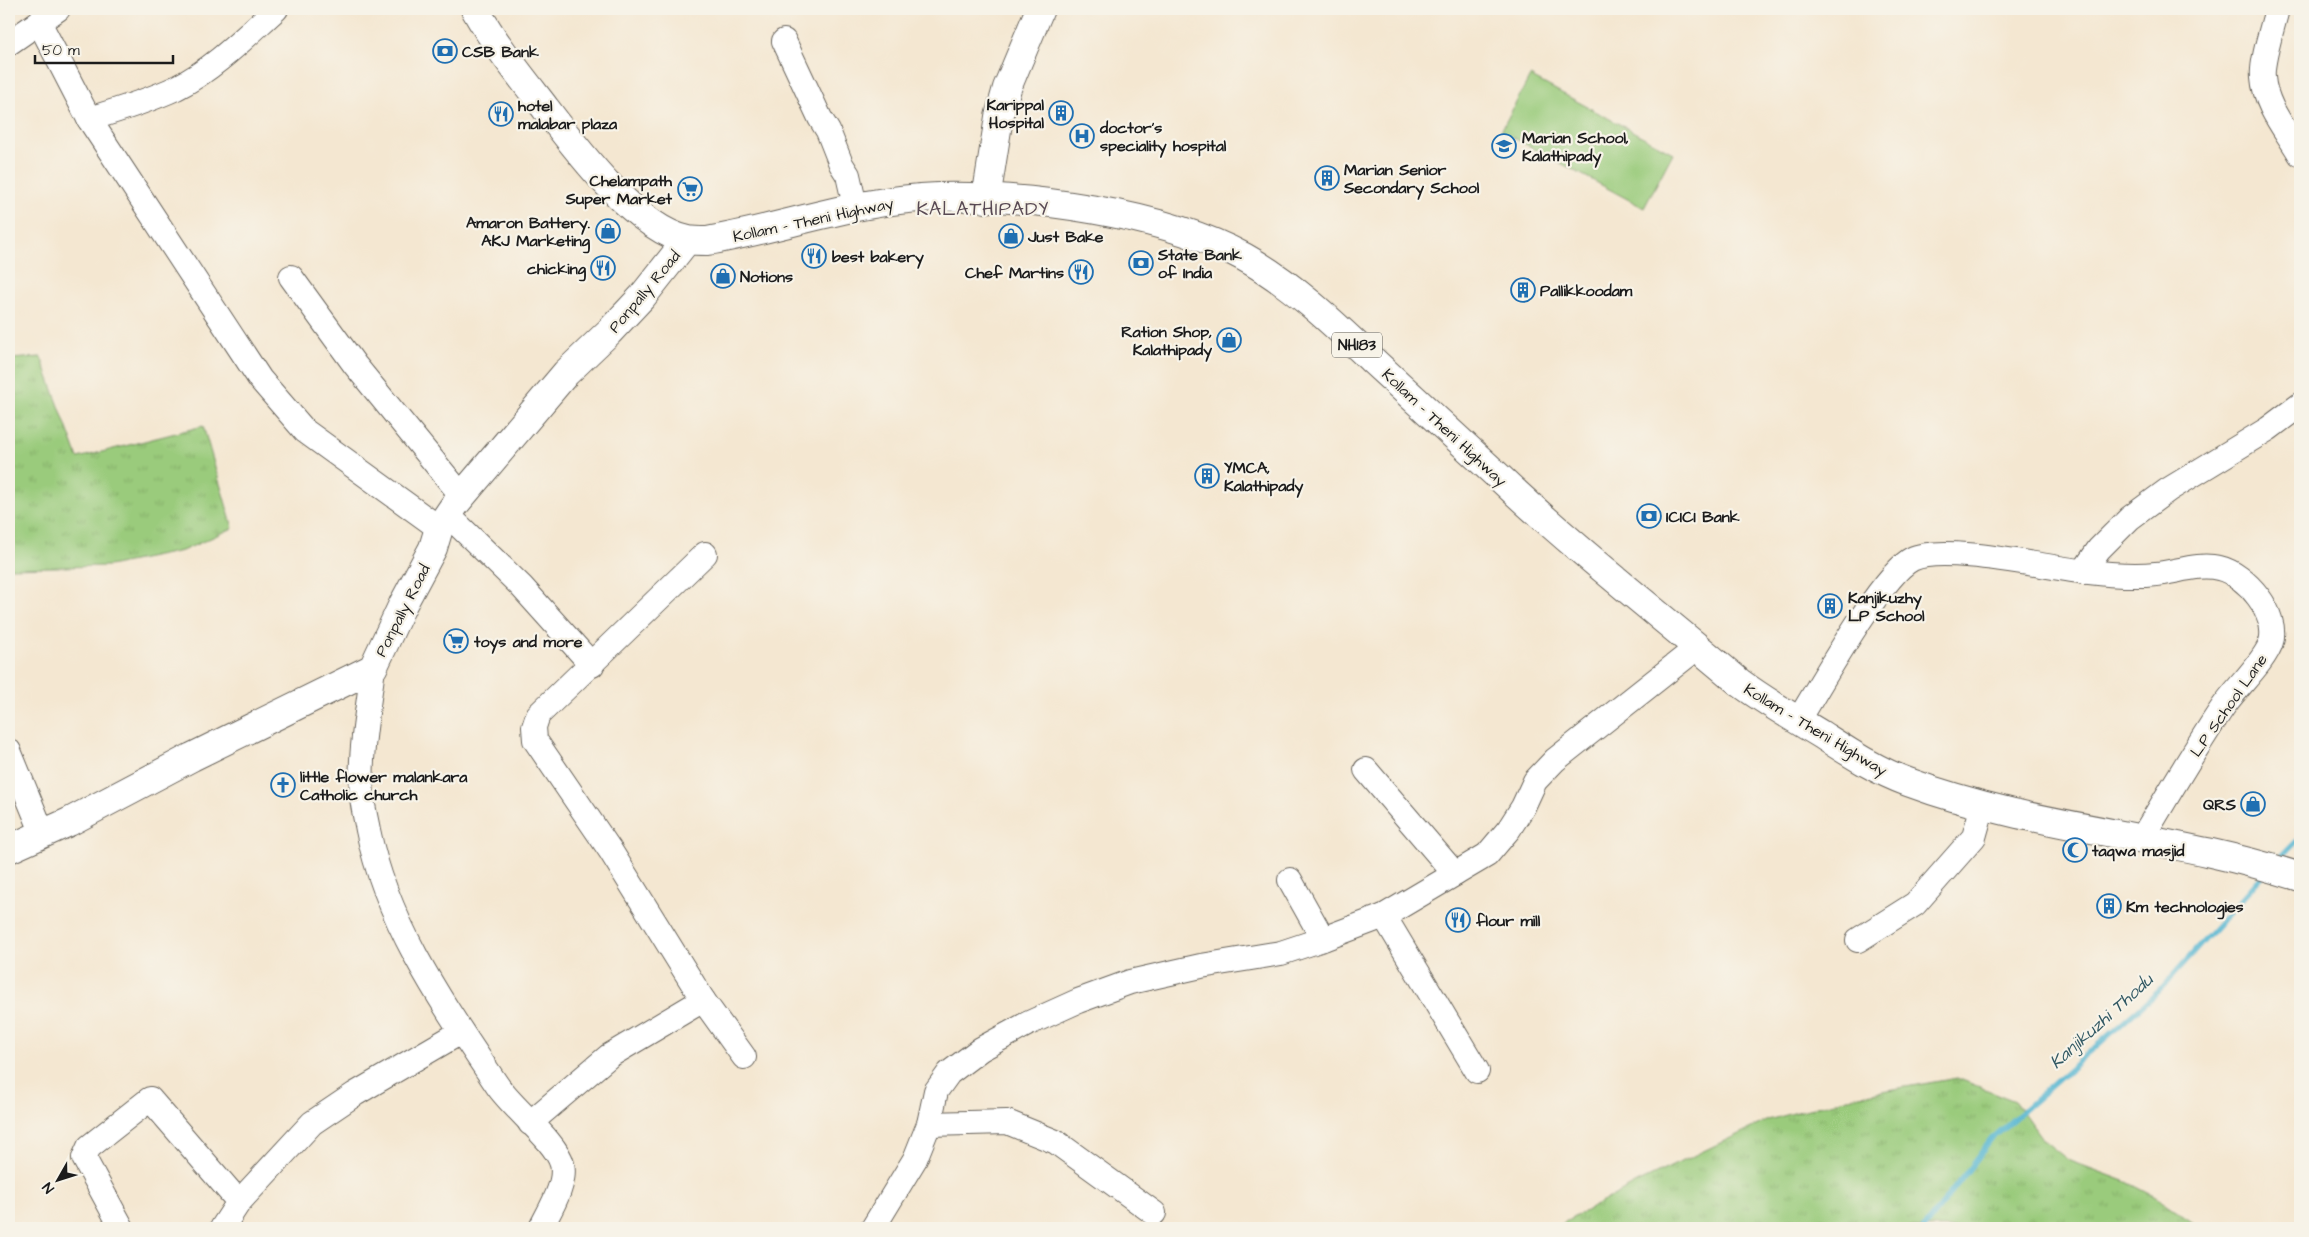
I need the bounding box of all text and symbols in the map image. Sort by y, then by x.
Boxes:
scale bar [35,32,172,64]
bank icon: CSB Bank [432,38,458,64]
text: 50 m [42,40,80,61]
place label: CSB Bank [462,41,539,63]
place label: Karippal Hospital [986,94,1044,134]
place label: hotel malabar plaza [518,95,618,135]
building icon: Karippal Hospital [1048,100,1074,126]
restaurant icon: hotel malabar plaza [488,101,514,127]
place label: doctor's speciality hospital [1099,117,1227,158]
hospital icon: doctor's speciality hospital [1069,123,1095,149]
place label: Marian School, Kalathipady [1522,127,1629,168]
school or university icon: Marian School, Kalathipady [1491,133,1517,159]
place label: Marian Senior Secondary School [1343,159,1480,200]
building icon: Marian Senior Secondary School [1314,165,1340,191]
place label: Chelampath Super Market [565,170,673,210]
supermarket icon: Chelampath Super Market [677,176,703,202]
street label: Kollam - Theni Highway [731,192,896,249]
district label: KALATHIPADY [917,196,1049,223]
place label: Amaron Battery. AKJ Marketing [466,212,591,254]
shop icon: Amaron Battery. AKJ Marketing [595,218,621,244]
shop icon: Just Bake [998,223,1024,249]
place label: Just Bake [1027,226,1104,248]
restaurant icon: best bakery [801,243,827,269]
place label: State Bank of India [1157,244,1242,284]
street label: Ponpally Road [604,246,686,338]
place label: best bakery [832,246,924,269]
bank icon: State Bank of India [1128,250,1154,276]
restaurant icon: chicking [590,255,616,281]
place label: chicking [527,258,587,282]
restaurant icon: Chef Martins [1068,259,1094,285]
place label: Chef Martins [965,262,1064,284]
shop icon: Notions [710,263,736,289]
place label: Notions [740,266,793,288]
building icon: Pallikkoodam [1510,277,1536,303]
place label: Pallikkoodam [1540,280,1633,302]
place label: Ration Shop, Kalathipady [1121,321,1212,362]
shop icon: Ration Shop, Kalathipady [1216,327,1242,353]
road number: NH183 [1332,332,1382,358]
street label: Kollam - Theni Highway [1376,364,1512,492]
place label: YMCA, Kalathipady [1224,457,1304,498]
building icon: YMCA, Kalathipady [1194,463,1220,489]
bank icon: ICICI Bank [1636,503,1662,529]
place label: ICICI Bank [1666,506,1740,528]
street label: Ponpally Road [370,560,437,661]
place label: Kanjikuzhy LP School [1848,587,1925,627]
building icon: Kanjikuzhy LP School [1817,593,1843,619]
supermarket icon: toys and more [443,628,469,654]
place label: toys and more [473,631,583,654]
street label: L.P School Lane [2185,649,2273,761]
street label: Kollam - Theni Highway [1739,678,1891,782]
place label: little flower malankara Catholic church [300,766,468,806]
church icon: little flower malankara Catholic church [270,772,296,798]
shop icon: QRS [2240,791,2266,817]
place label: QRS [2203,794,2237,816]
mosque icon: taqwa masjid [2062,837,2088,863]
place label: taqwa masjid [2091,840,2185,862]
building icon: Km technologies [2096,893,2122,919]
place label: Km technologies [2126,896,2244,920]
restaurant icon: flour mill [1445,907,1471,933]
place label: flour mill [1475,910,1541,932]
water label: Kanjikuzhi Thodu [2044,967,2159,1075]
north arrow [32,1154,82,1204]
text: N [38,1178,59,1197]

